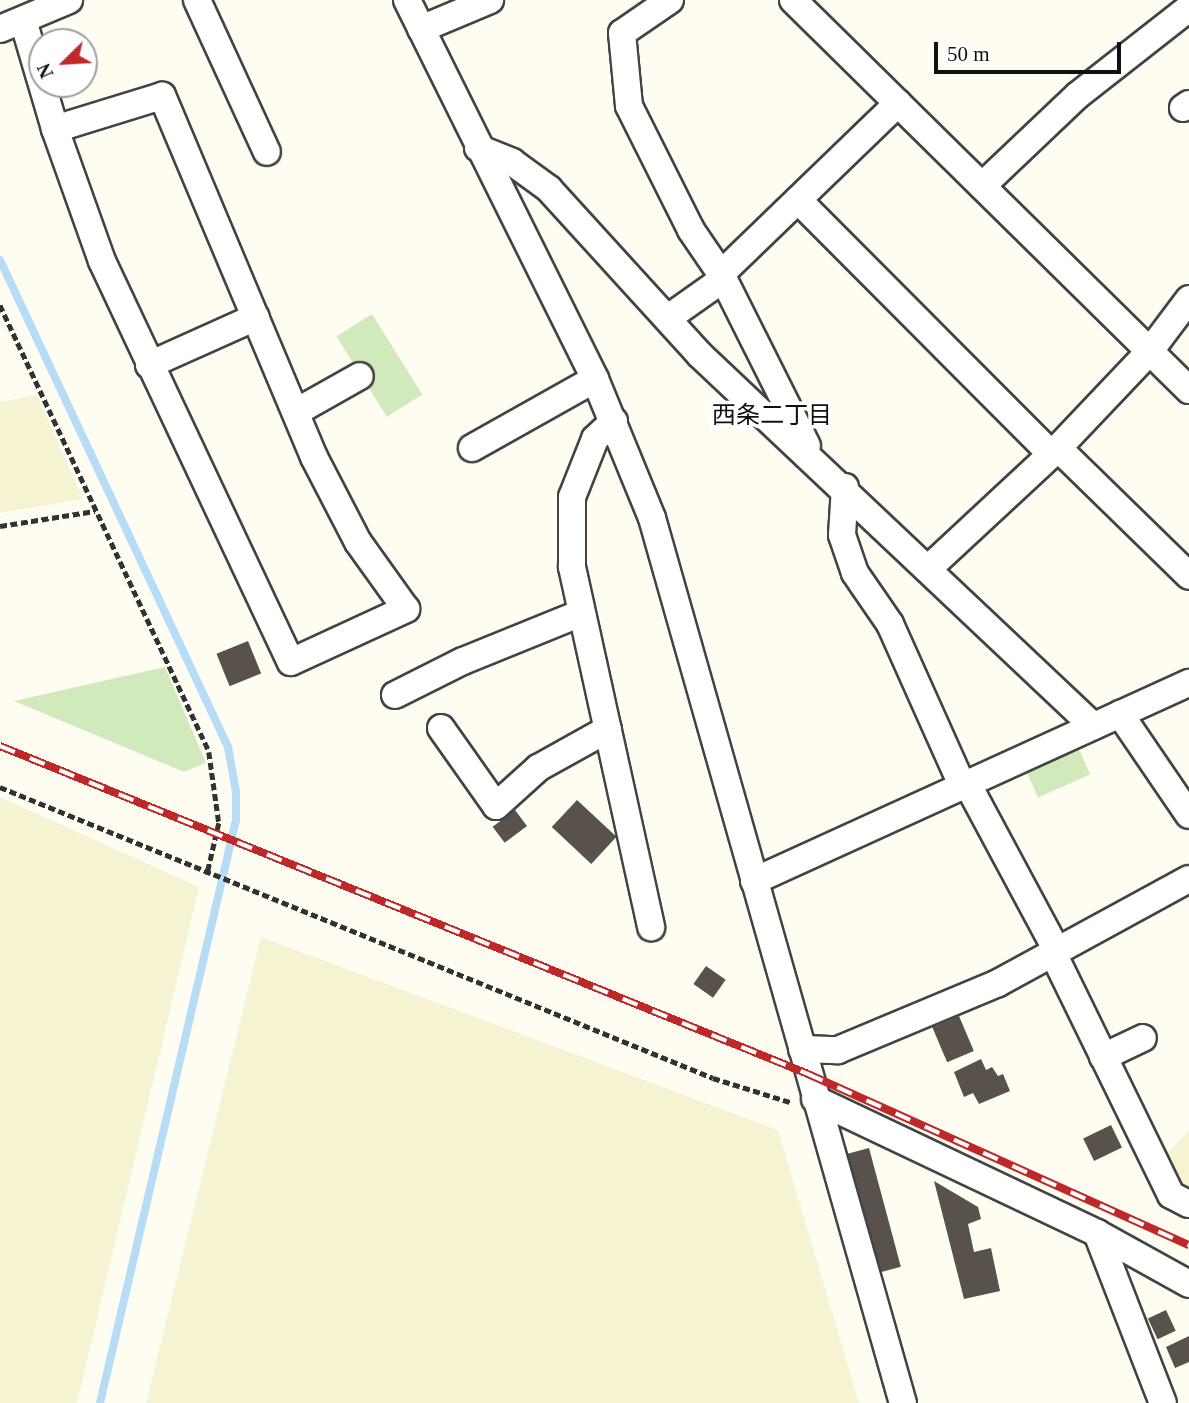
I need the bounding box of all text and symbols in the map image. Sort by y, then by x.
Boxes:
north arrow [28,28,98,98]
scale bar [937,28,1124,72]
text: 50 m [947,42,990,66]
text: N [33,60,58,81]
district label: 西条二丁目 [712,402,832,430]

